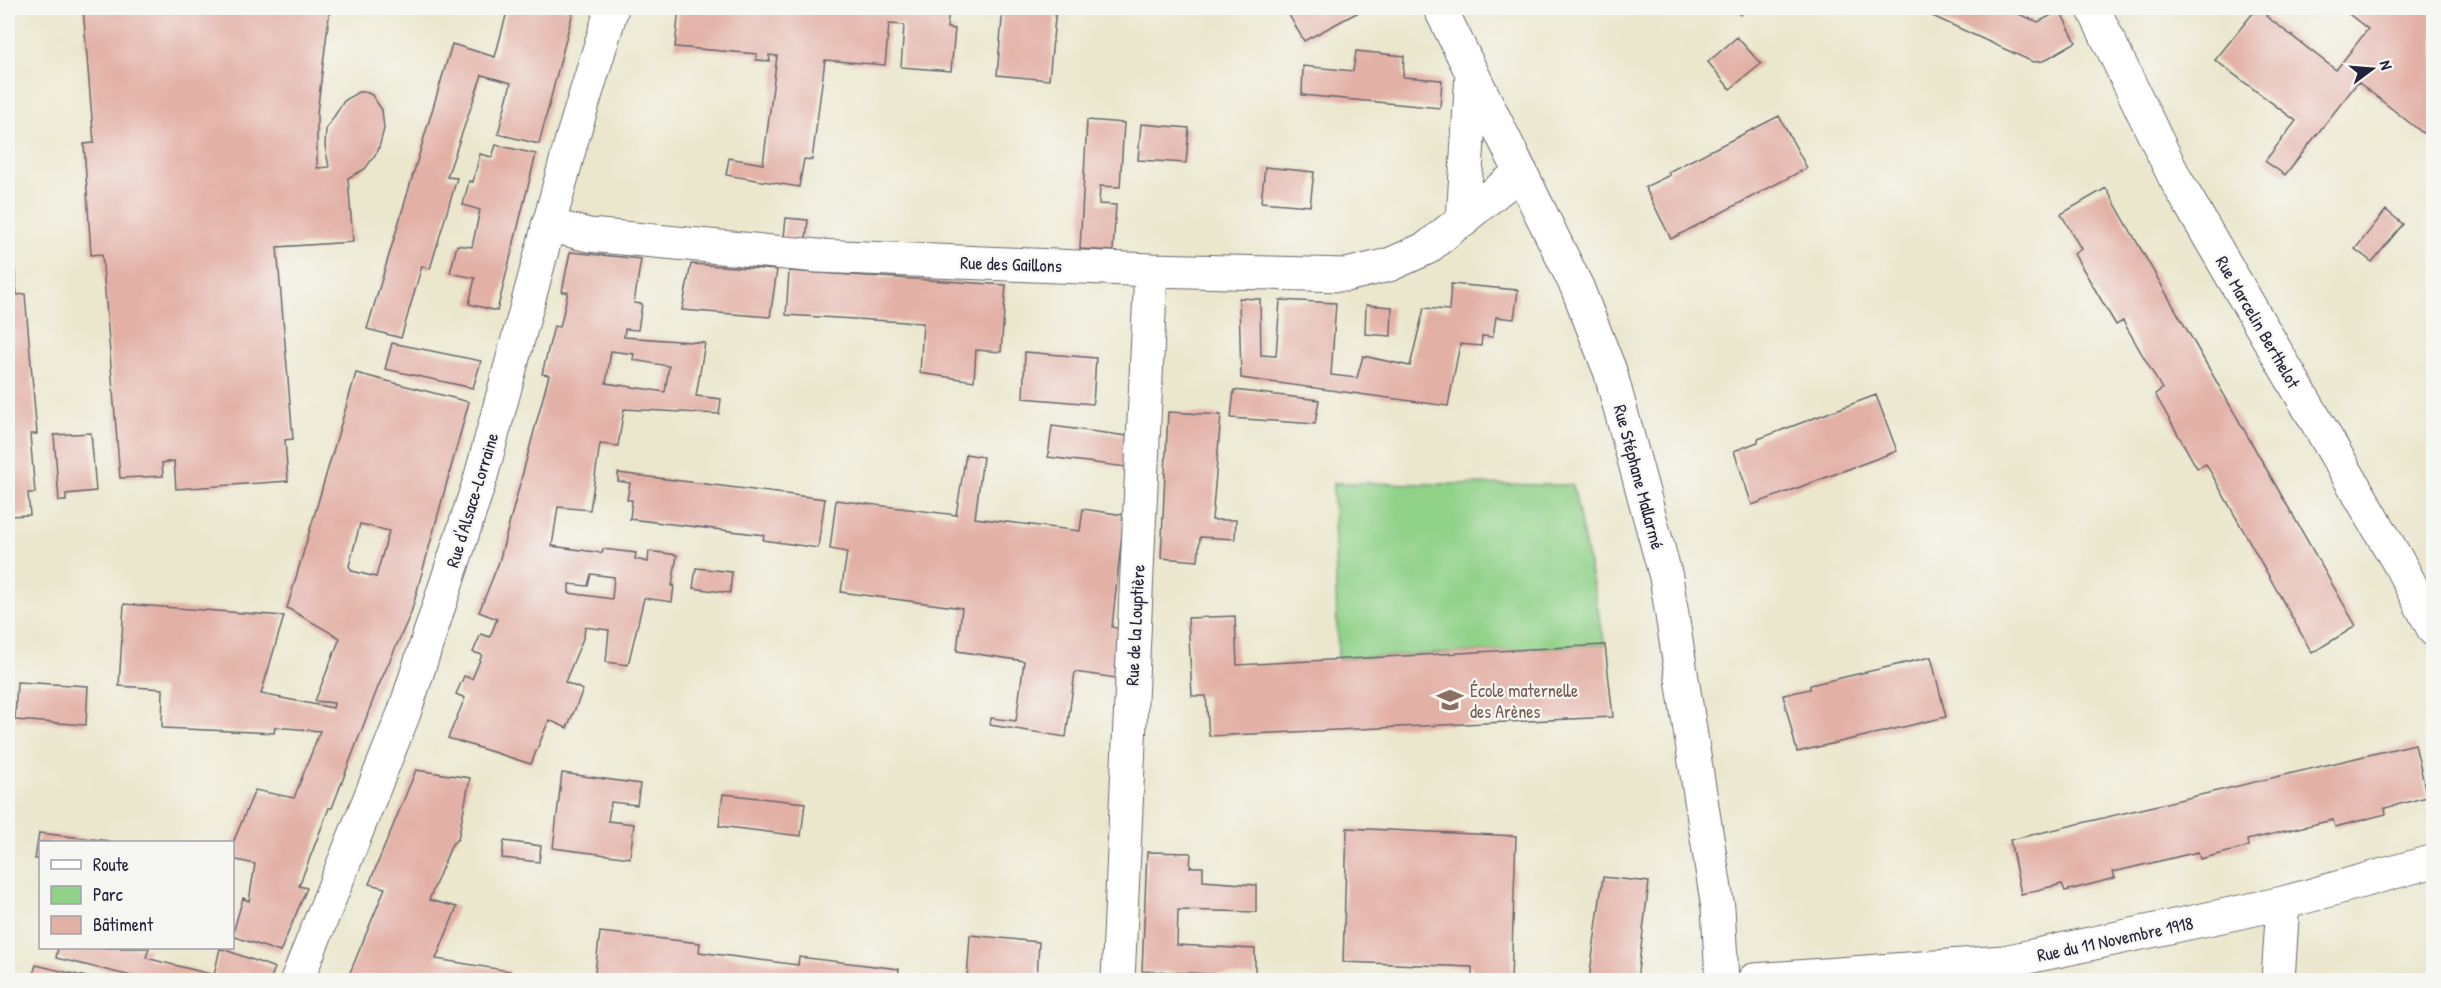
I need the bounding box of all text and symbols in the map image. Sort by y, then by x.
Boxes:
north arrow [2342,39,2402,99]
text: N [2375,58,2398,72]
street label: Rue des Gaillons [960,250,1062,278]
street label: Rue Marcelin Berthelot [2210,251,2306,393]
street label: Rue Stéphane Mallarmé [1608,402,1670,552]
street label: Rue d'Alsace-Lorraine [440,429,504,571]
street label: Rue de la Louptière [1119,564,1151,686]
place label: École maternelle des Arènes [1470,678,1578,724]
school or university icon: École maternelle des Arènes [1435,685,1465,715]
legend [39,841,234,949]
text: Route [93,852,129,877]
text: Parc [93,882,123,907]
street label: Rue du 11 Novembre 1918 [2035,910,2195,968]
text: Bâtiment [93,912,154,937]

